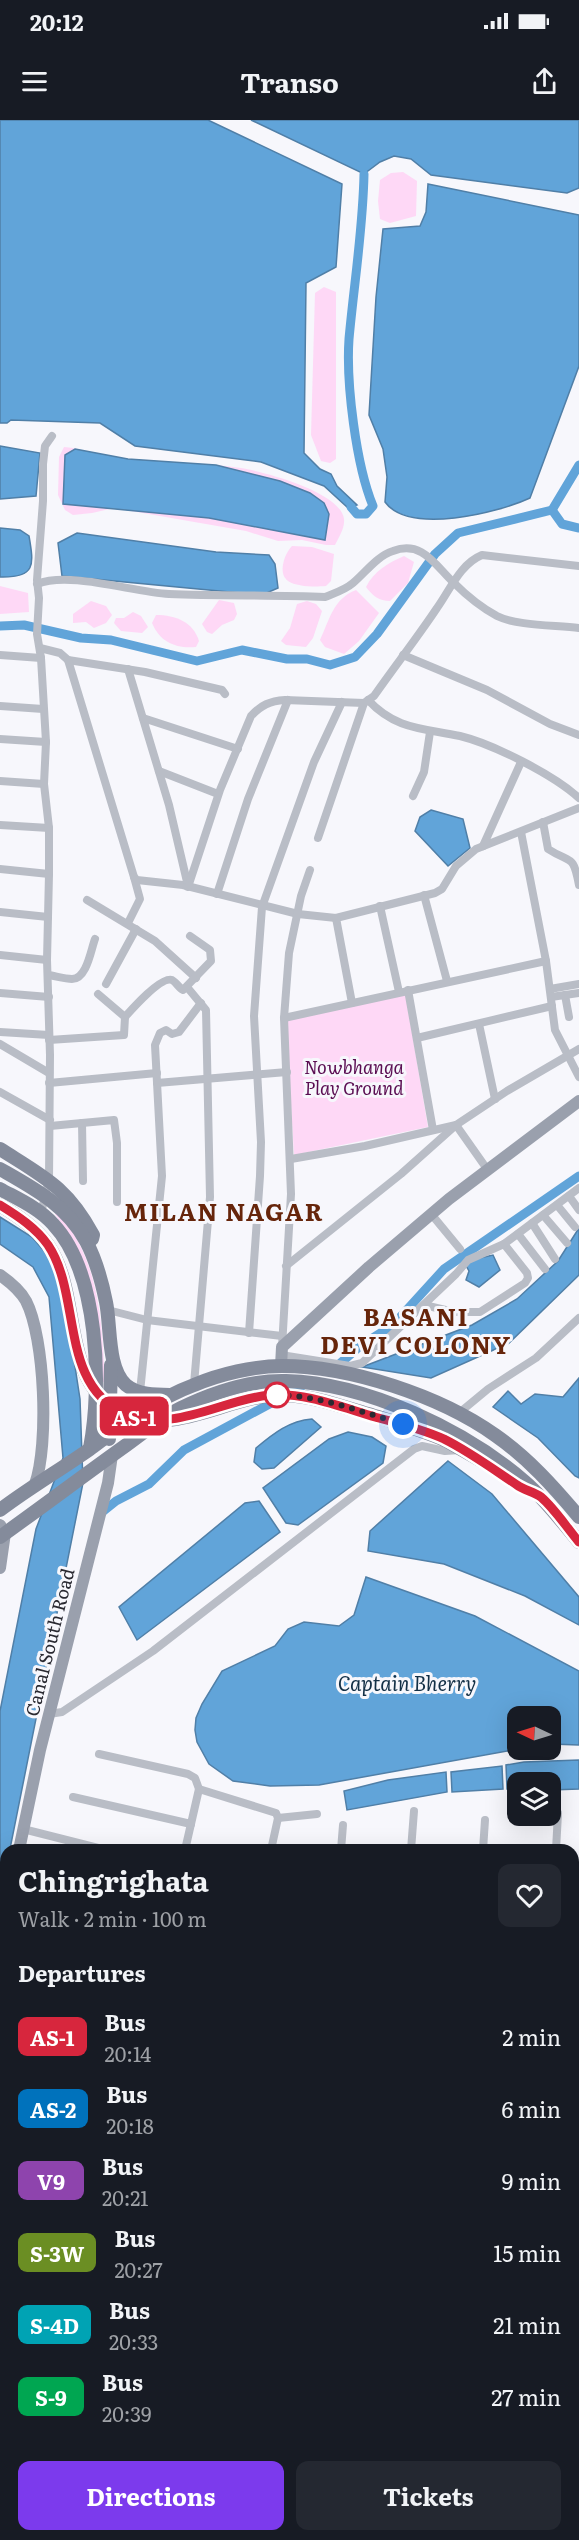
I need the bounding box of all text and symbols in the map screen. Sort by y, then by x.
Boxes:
text: 20:12 [30,5,84,38]
text: Transo [240,61,339,101]
icon: menu [18,65,51,98]
icon: share [528,65,561,98]
park label: Nowbhanga Play Ground [304,1053,405,1101]
district label: MILAN NAGAR [124,1193,324,1228]
district label: BASANI DEVI COLONY [320,1298,512,1361]
unlabelled marker [264,1382,290,1408]
line badge: AS-1 [92,1396,176,1436]
text: AS-1 [112,1401,156,1432]
your location [388,1409,418,1439]
street label: Canal South Road [18,1565,80,1719]
water label: Captain Bherry [338,1667,476,1697]
north arrow [507,1706,561,1760]
map controls [507,1706,561,1826]
button: layers [507,1772,561,1826]
text: Chingrighata [18,1859,209,1901]
button: heart [498,1864,561,1927]
text: Walk · 2 min · 100 m [18,1903,207,1933]
text: Departures [18,1956,145,1989]
text: Bus [105,2005,145,2038]
text: 2 min [502,2020,561,2053]
text: AS-1 [30,2021,75,2052]
text: 20:14 [105,2038,151,2068]
text: Bus [106,2077,147,2110]
text: 6 min [502,2092,561,2125]
text: AS-2 [30,2093,76,2124]
text: 20:18 [106,2110,154,2140]
text: Bus [102,2149,143,2182]
text: 9 min [502,2164,561,2197]
text: V9 [37,2165,65,2196]
text: 20:21 [102,2182,148,2212]
text: Bus [114,2221,155,2254]
text: 15 min [493,2236,561,2269]
text: S-3W [30,2237,84,2268]
text: 20:27 [114,2254,163,2284]
text: Bus [109,2293,150,2326]
text: 21 min [493,2308,561,2341]
text: S-4D [30,2309,79,2340]
text: 20:33 [109,2326,158,2356]
text: Bus [102,2365,143,2398]
text: 27 min [491,2380,561,2413]
text: S-9 [35,2381,67,2412]
text: 20:39 [102,2398,151,2428]
button: Directions [18,2461,284,2530]
button: Tickets [296,2461,561,2530]

